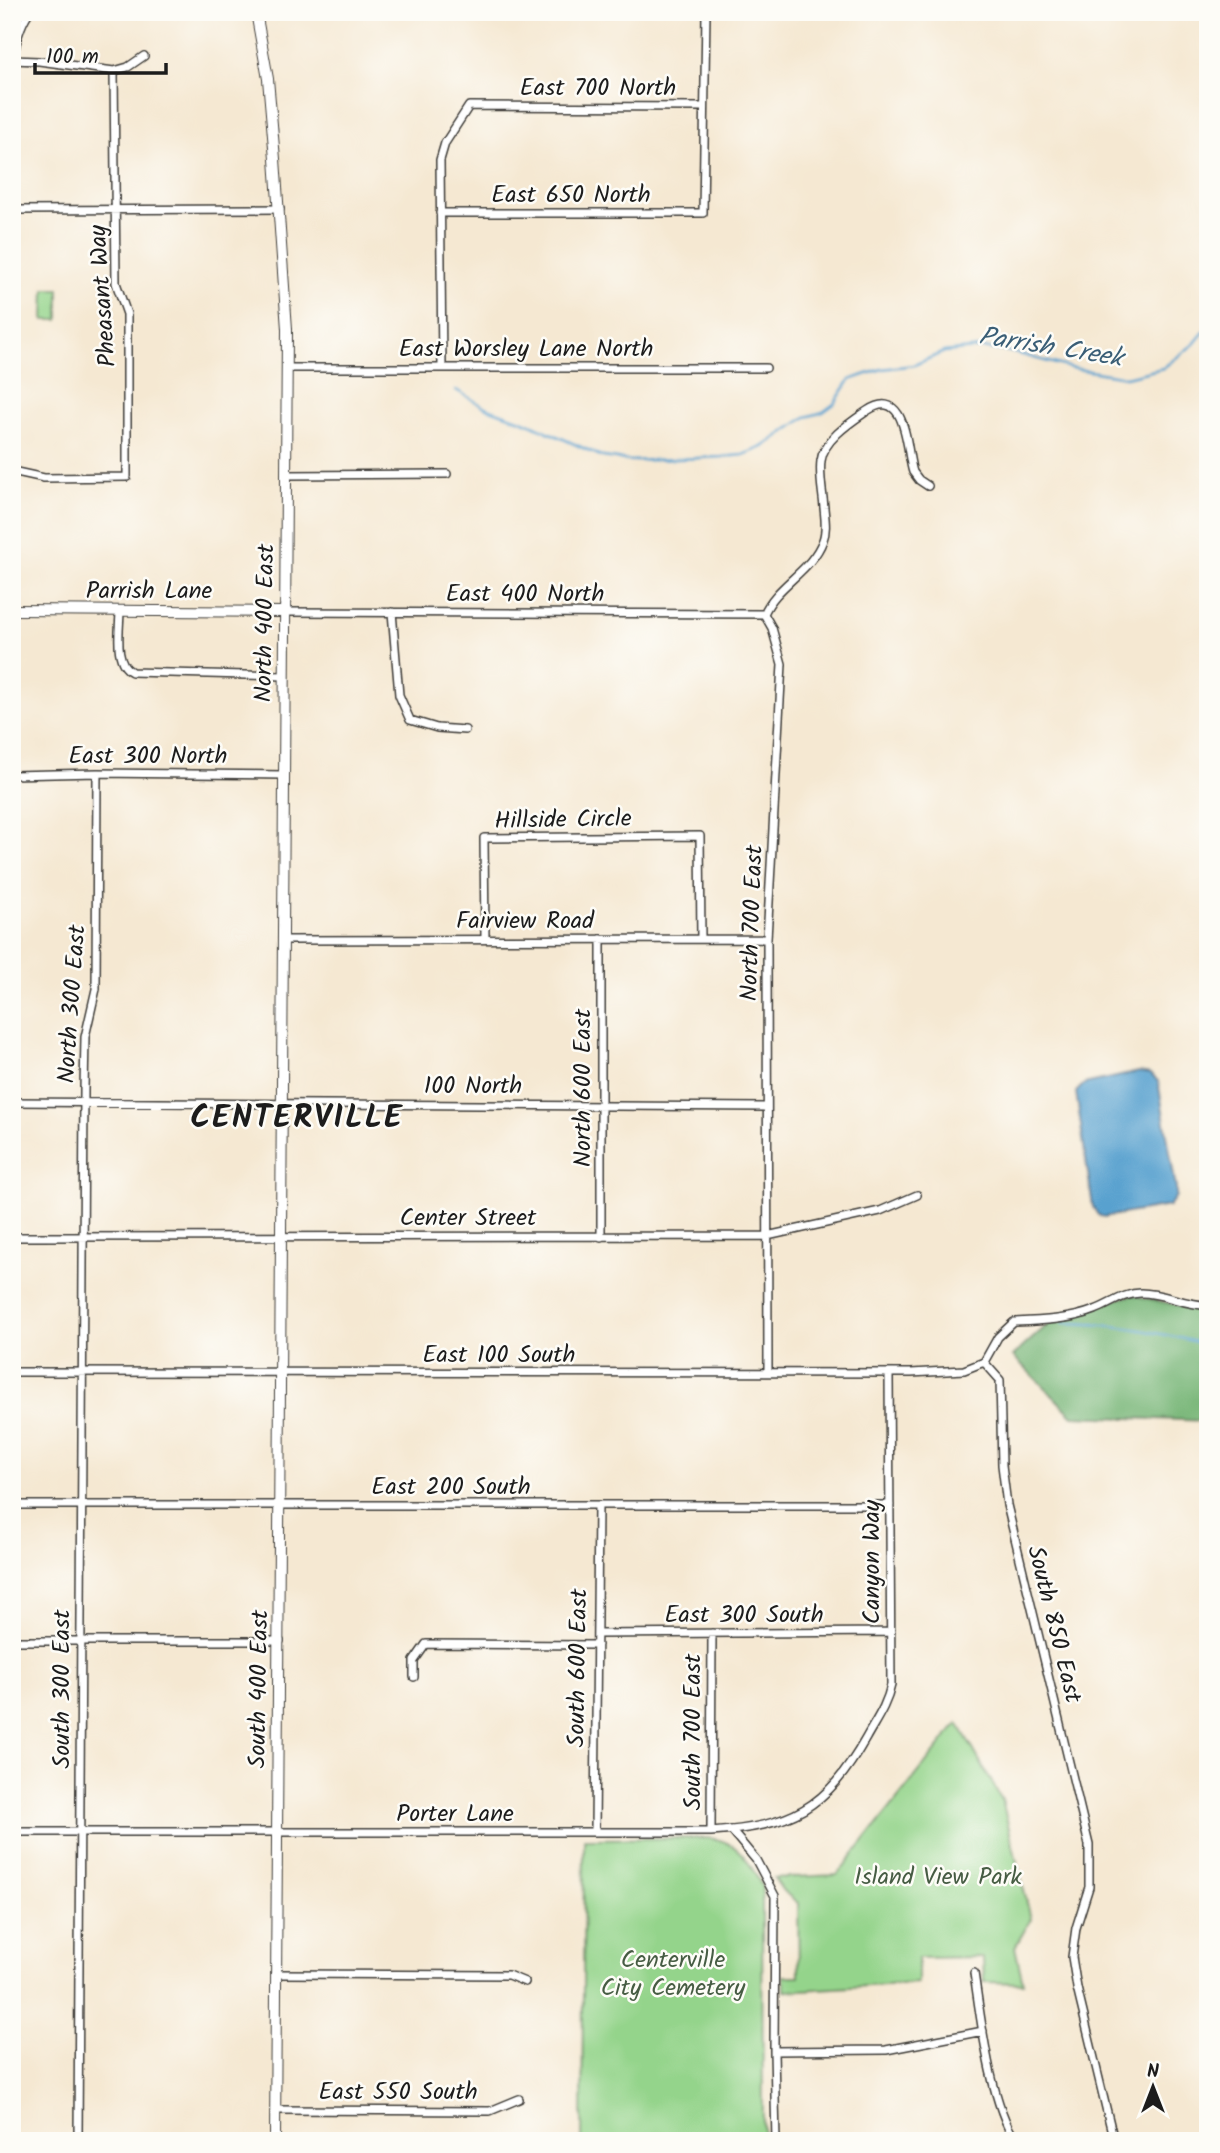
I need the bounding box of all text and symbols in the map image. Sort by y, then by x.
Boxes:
scale bar [35,32,166,76]
text: 100 m [46,41,99,74]
street label: East 700 North [520,69,676,108]
street label: East 650 North [491,176,651,215]
street label: Pheasant Way [79,223,128,368]
water label: Parrish Creek [976,316,1129,381]
street label: East Worsley Lane North [399,330,653,369]
street label: North 400 East [245,543,286,703]
street label: Parrish Lane [86,572,212,611]
street label: East 400 North [446,575,604,614]
street label: East 300 North [69,737,227,776]
street label: Hillside Circle [494,800,632,841]
street label: North 700 East [730,844,775,1002]
street label: Fairview Road [456,902,595,941]
street label: North 300 East [47,923,98,1085]
street label: North 600 East [564,1008,603,1167]
street label: 100 North [424,1067,522,1106]
district label: CENTERVILLE [190,1093,404,1144]
street label: Center Street [400,1199,537,1238]
street label: East 100 South [423,1336,575,1375]
street label: East 200 South [371,1468,531,1507]
street label: Canyon Way [853,1499,892,1624]
street label: South 850 East [1015,1542,1092,1708]
street label: South 600 East [558,1588,599,1748]
street label: East 300 South [664,1596,824,1635]
street label: South 300 East [43,1609,82,1769]
street label: South 400 East [239,1609,280,1769]
street label: South 700 East [674,1653,713,1810]
street label: Porter Lane [396,1795,514,1834]
park label: Island View Park [854,1858,1023,1897]
park label: Centerville City Cemetery [601,1941,746,2008]
north arrow [1118,2052,1188,2122]
text: N [1147,2057,1159,2087]
street label: East 550 South [318,2073,478,2112]

